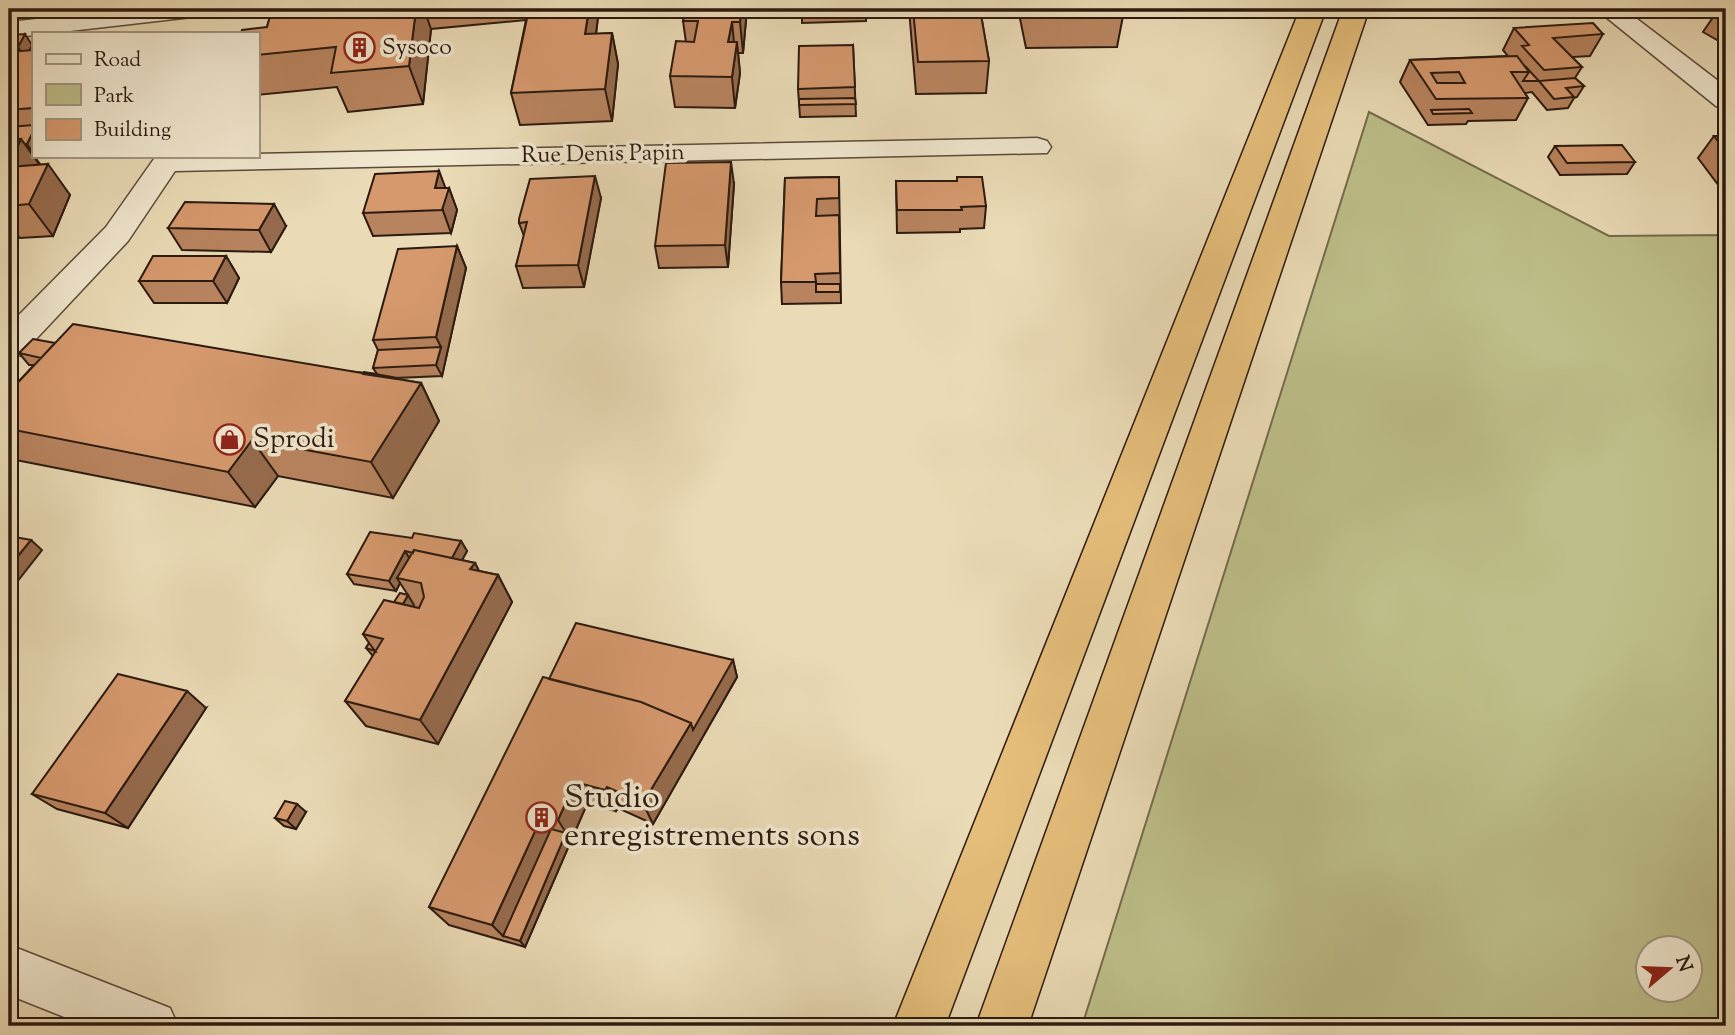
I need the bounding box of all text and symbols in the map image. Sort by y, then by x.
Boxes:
building icon: Sysoco [342,31,376,65]
legend [32,32,259,158]
place label: Sysoco [382,32,452,65]
text: Road [94,46,141,76]
text: Park [94,82,135,112]
text: Building [94,116,171,146]
street label: Rue Denis Papin [521,137,685,173]
place label: Sprodi [253,420,335,460]
shop icon: Sprodi [213,423,247,457]
place label: Studio enregistrements sons [564,775,860,861]
building icon: Studio enregistrements sons [524,801,558,835]
north arrow [1634,934,1704,1004]
text: N [1667,953,1698,976]

